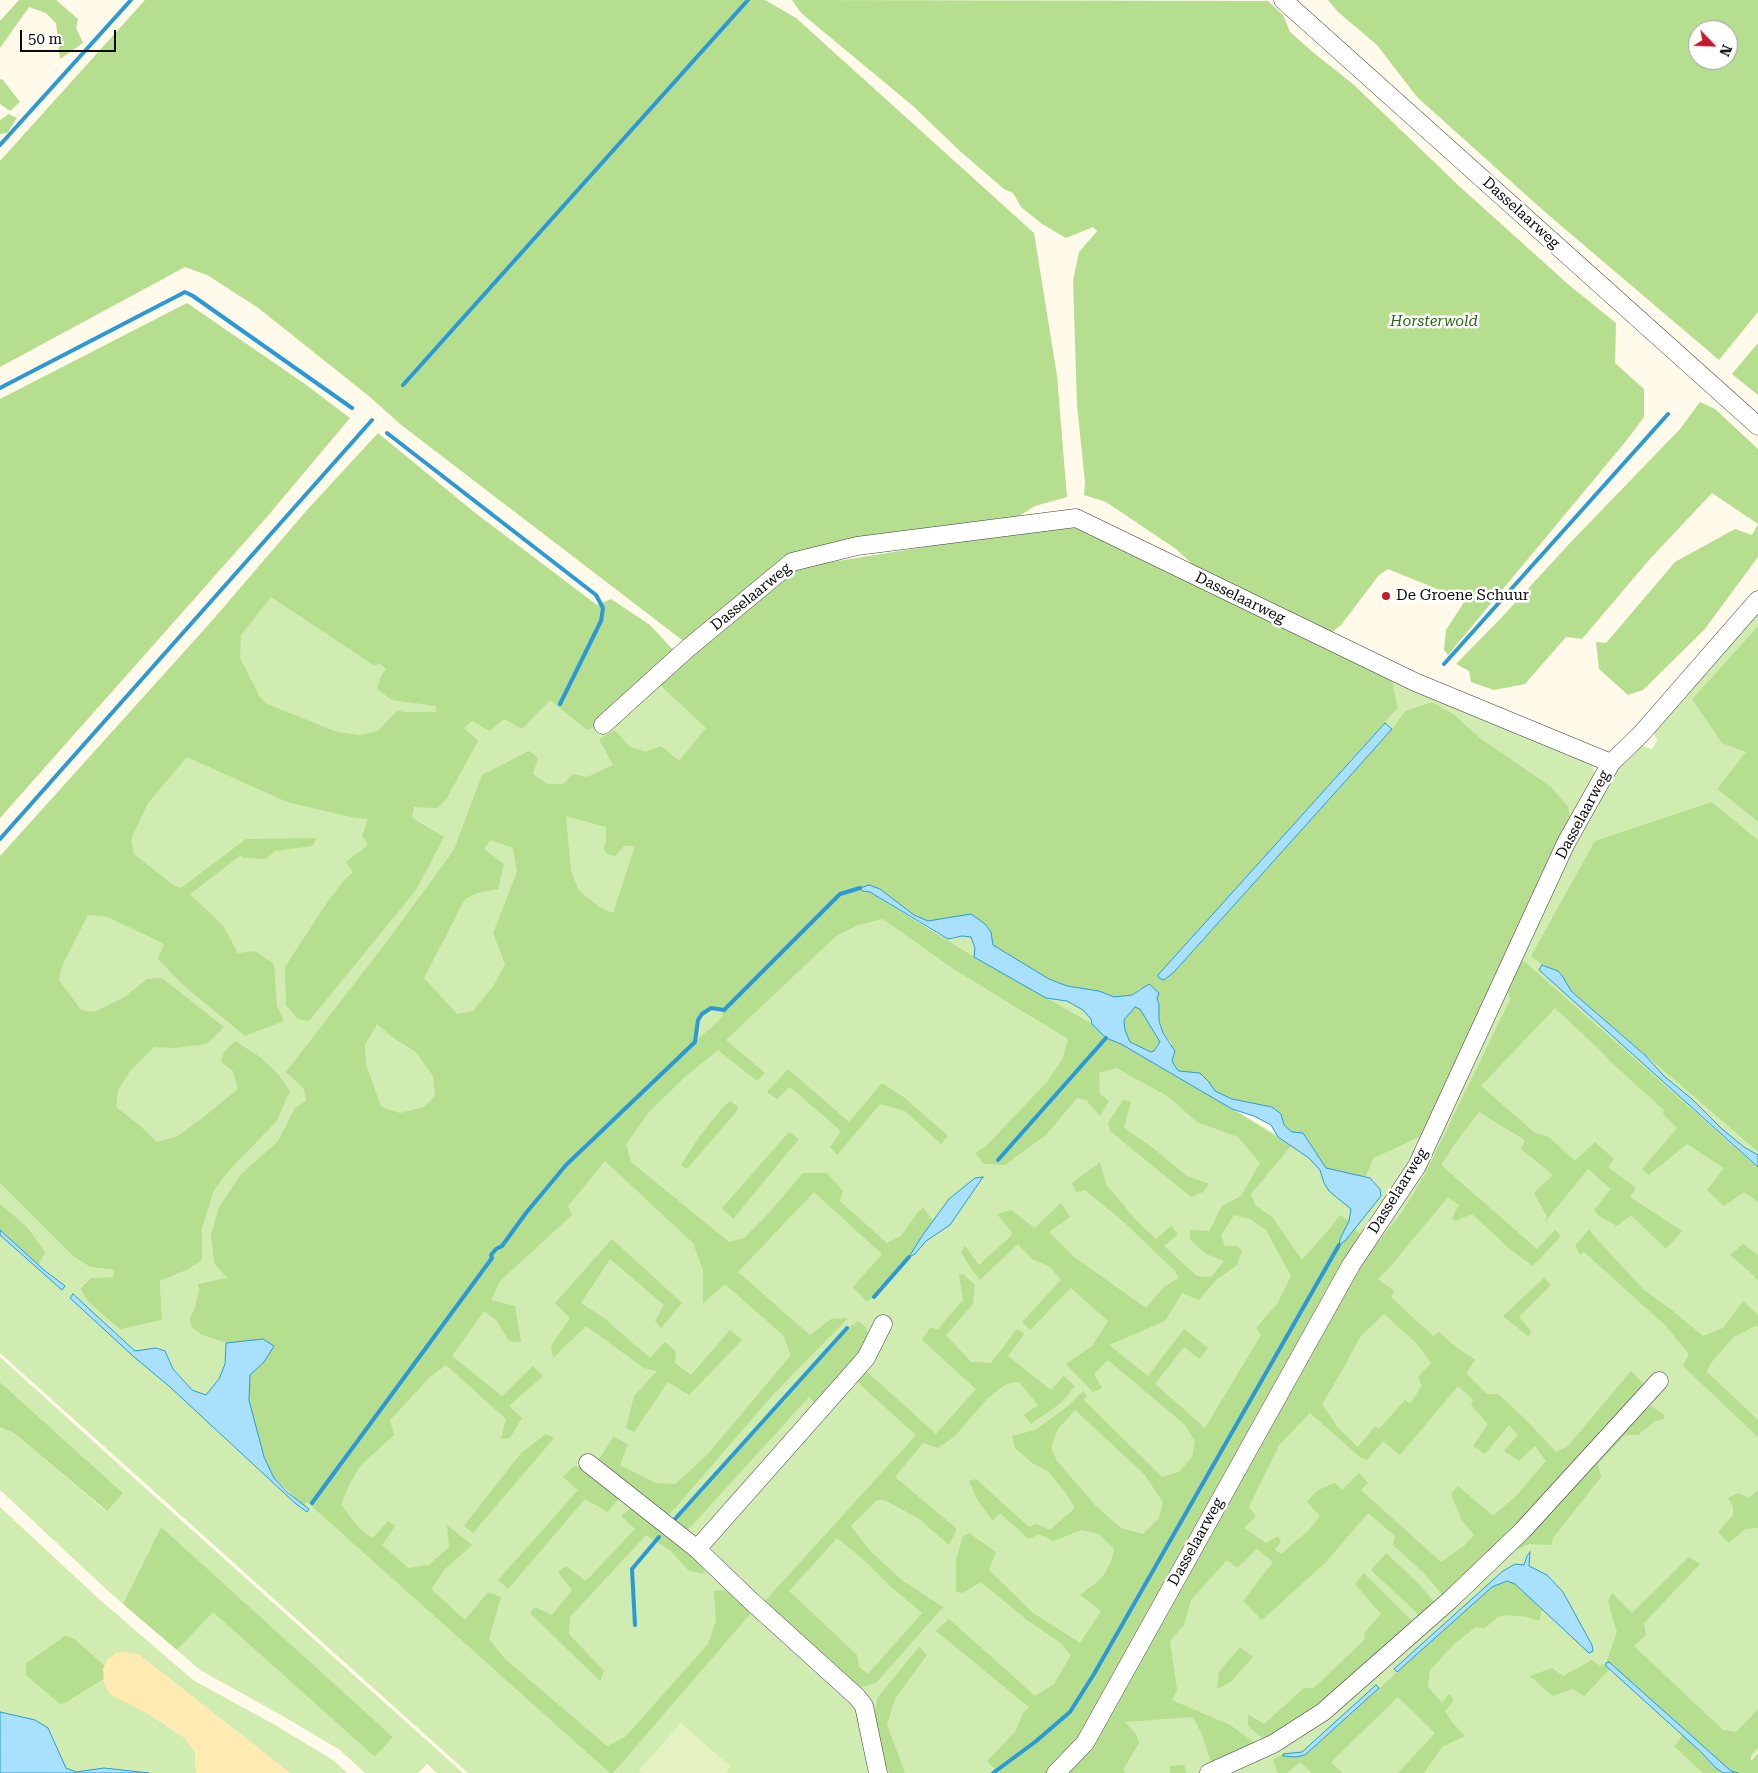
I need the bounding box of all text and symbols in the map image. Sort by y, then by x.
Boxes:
scale bar [22,20,119,52]
north arrow [1688,20,1738,70]
text: 50 m [28,30,62,48]
text: N [1716,43,1735,59]
street label: Dasselaarweg [1479,174,1563,252]
park label: Horsterwold [1390,313,1478,331]
street label: Dasselaarweg [707,559,795,635]
street label: Dasselaarweg [1192,568,1288,628]
place label: De Groene Schuur [1396,587,1529,605]
marker: De Groene Schuur [1380,590,1392,602]
street label: Dasselaarweg [1552,768,1614,862]
street label: Dasselaarweg [1364,1145,1432,1237]
street label: Dasselaarweg [1164,1495,1228,1589]

